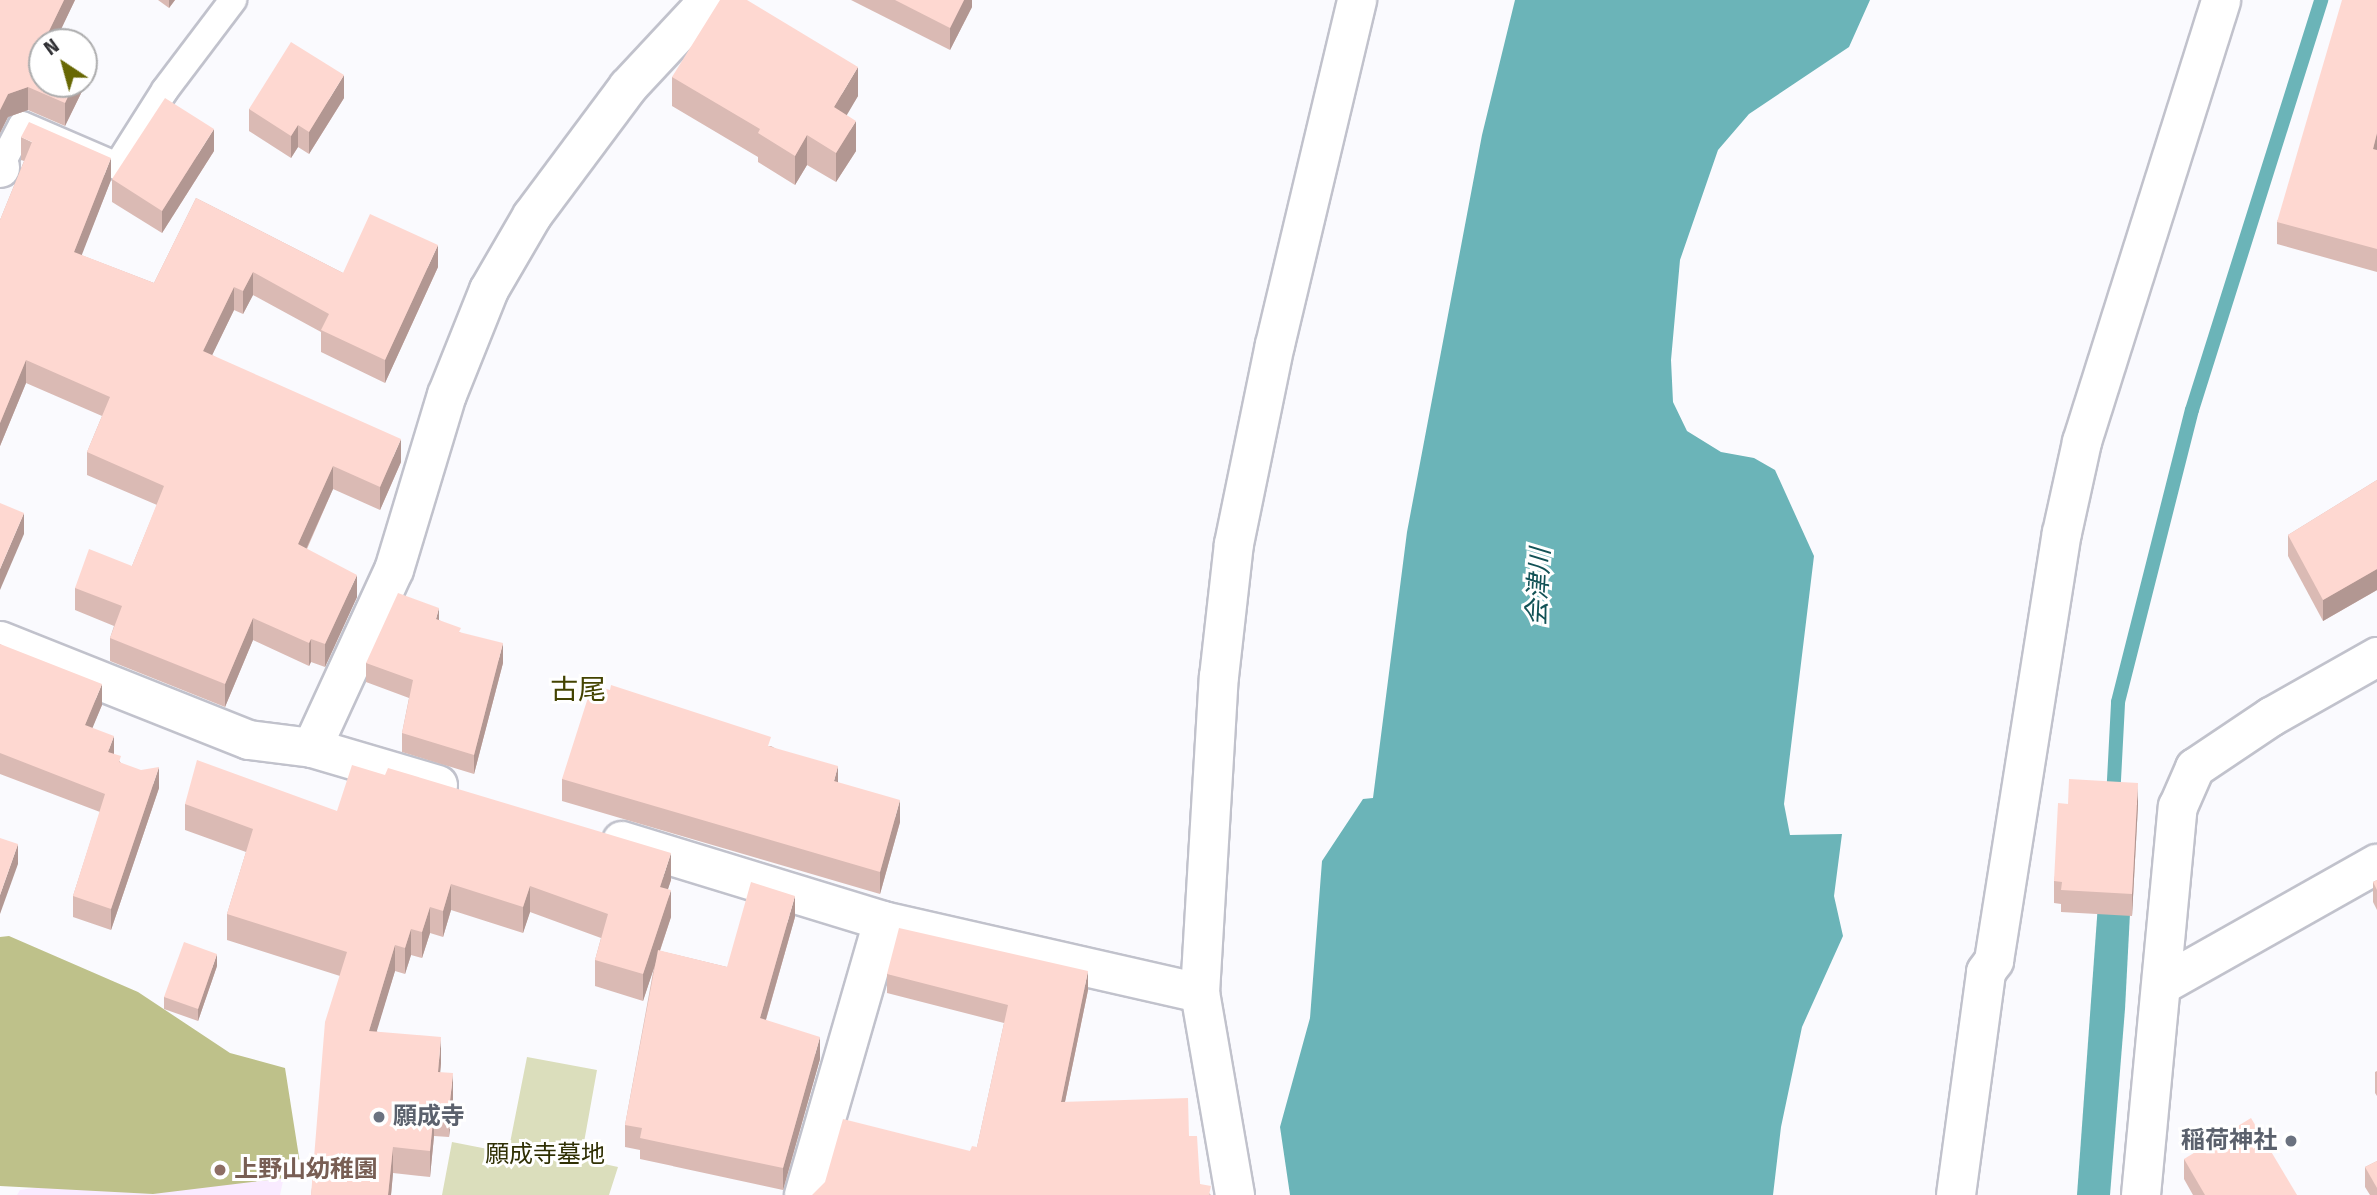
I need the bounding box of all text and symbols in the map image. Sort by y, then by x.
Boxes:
north arrow [28,28,98,98]
text: N [40,34,63,60]
water label: 会津川 [1521,547,1557,627]
district label: 古尾 [550,673,606,707]
place label: 願成寺 [393,1103,465,1131]
marker: 願成寺 [371,1109,387,1125]
place label: 稲荷神社 [2181,1127,2277,1155]
marker: 稲荷神社 [2283,1133,2299,1149]
park label: 願成寺墓地 [485,1141,605,1169]
place label: 上野山幼稚園 [234,1156,378,1184]
marker: 上野山幼稚園 [212,1162,228,1178]

